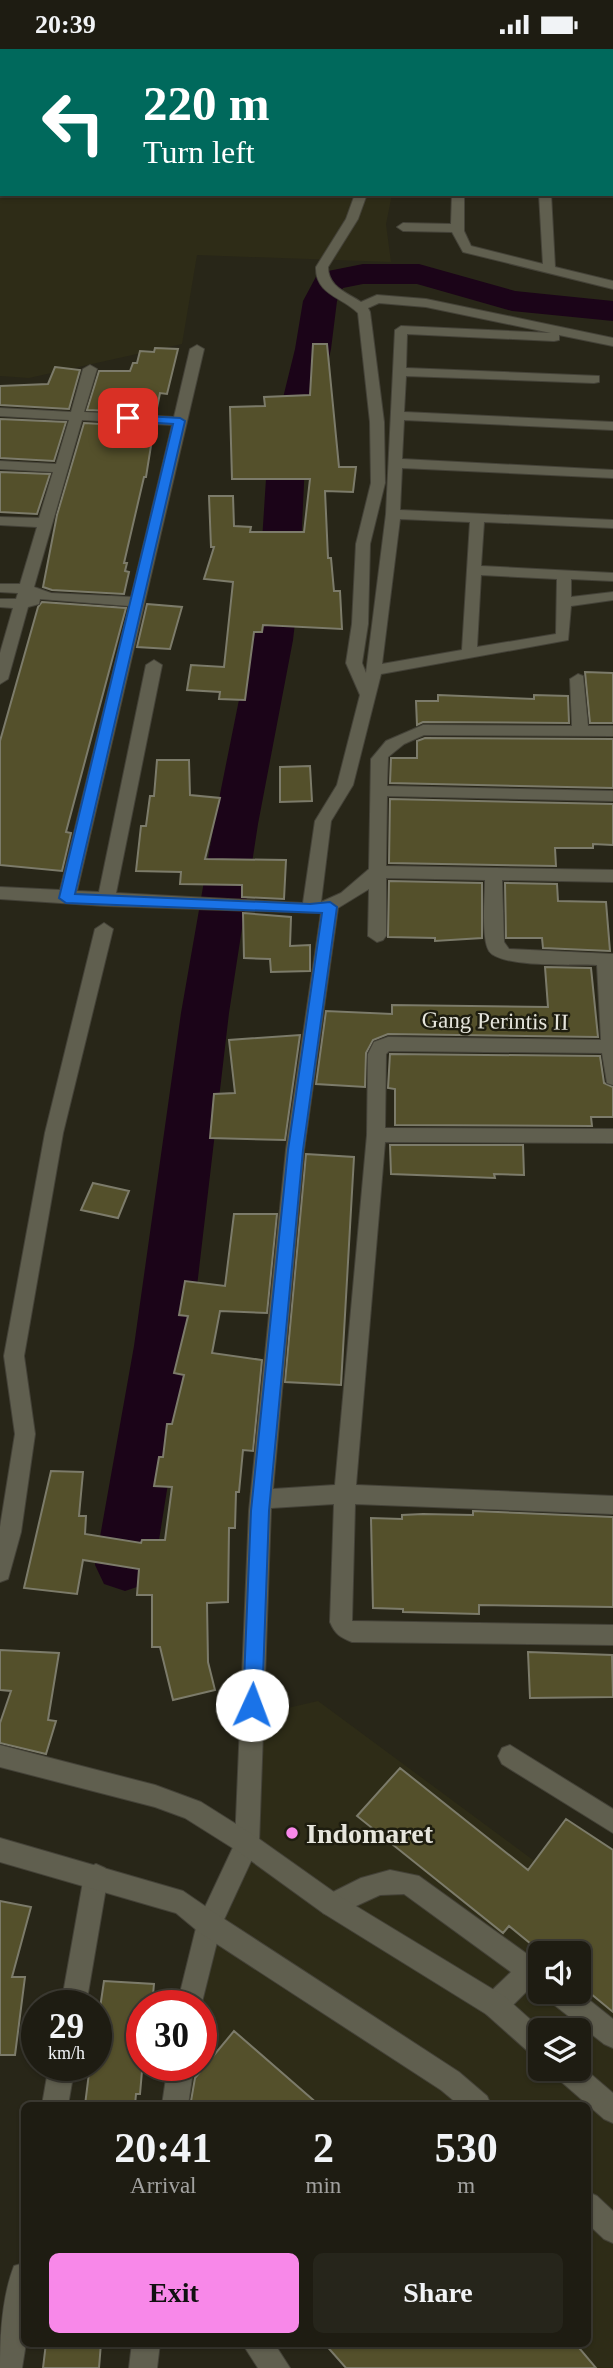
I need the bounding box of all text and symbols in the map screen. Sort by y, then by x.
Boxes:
text: 20:39 [35,10,96,39]
text: 220 m [143,76,270,131]
icon: left [28,77,119,168]
text: Turn left [143,134,255,170]
pin [98,388,158,448]
icon: arrive [109,399,147,437]
street label: Gang Perintis II [421,1007,569,1035]
position arrow [215,1668,289,1742]
place label: Indomaret [306,1818,434,1849]
marker: Indomaret [284,1825,300,1841]
map controls [528,1941,591,2081]
button: sound [528,1941,591,2004]
speed limit sign: 30 [126,1990,217,2081]
text: 29 [49,2007,84,2046]
button: layers [528,2018,591,2081]
text: km/h [48,2043,85,2063]
text: 20:41 [114,2125,212,2171]
text: 2 [313,2125,334,2171]
text: 530 [435,2125,498,2171]
text: Arrival [130,2173,197,2198]
text: min [306,2173,341,2198]
text: m [457,2173,475,2198]
button: Exit [49,2253,299,2333]
button: Share [313,2253,563,2333]

